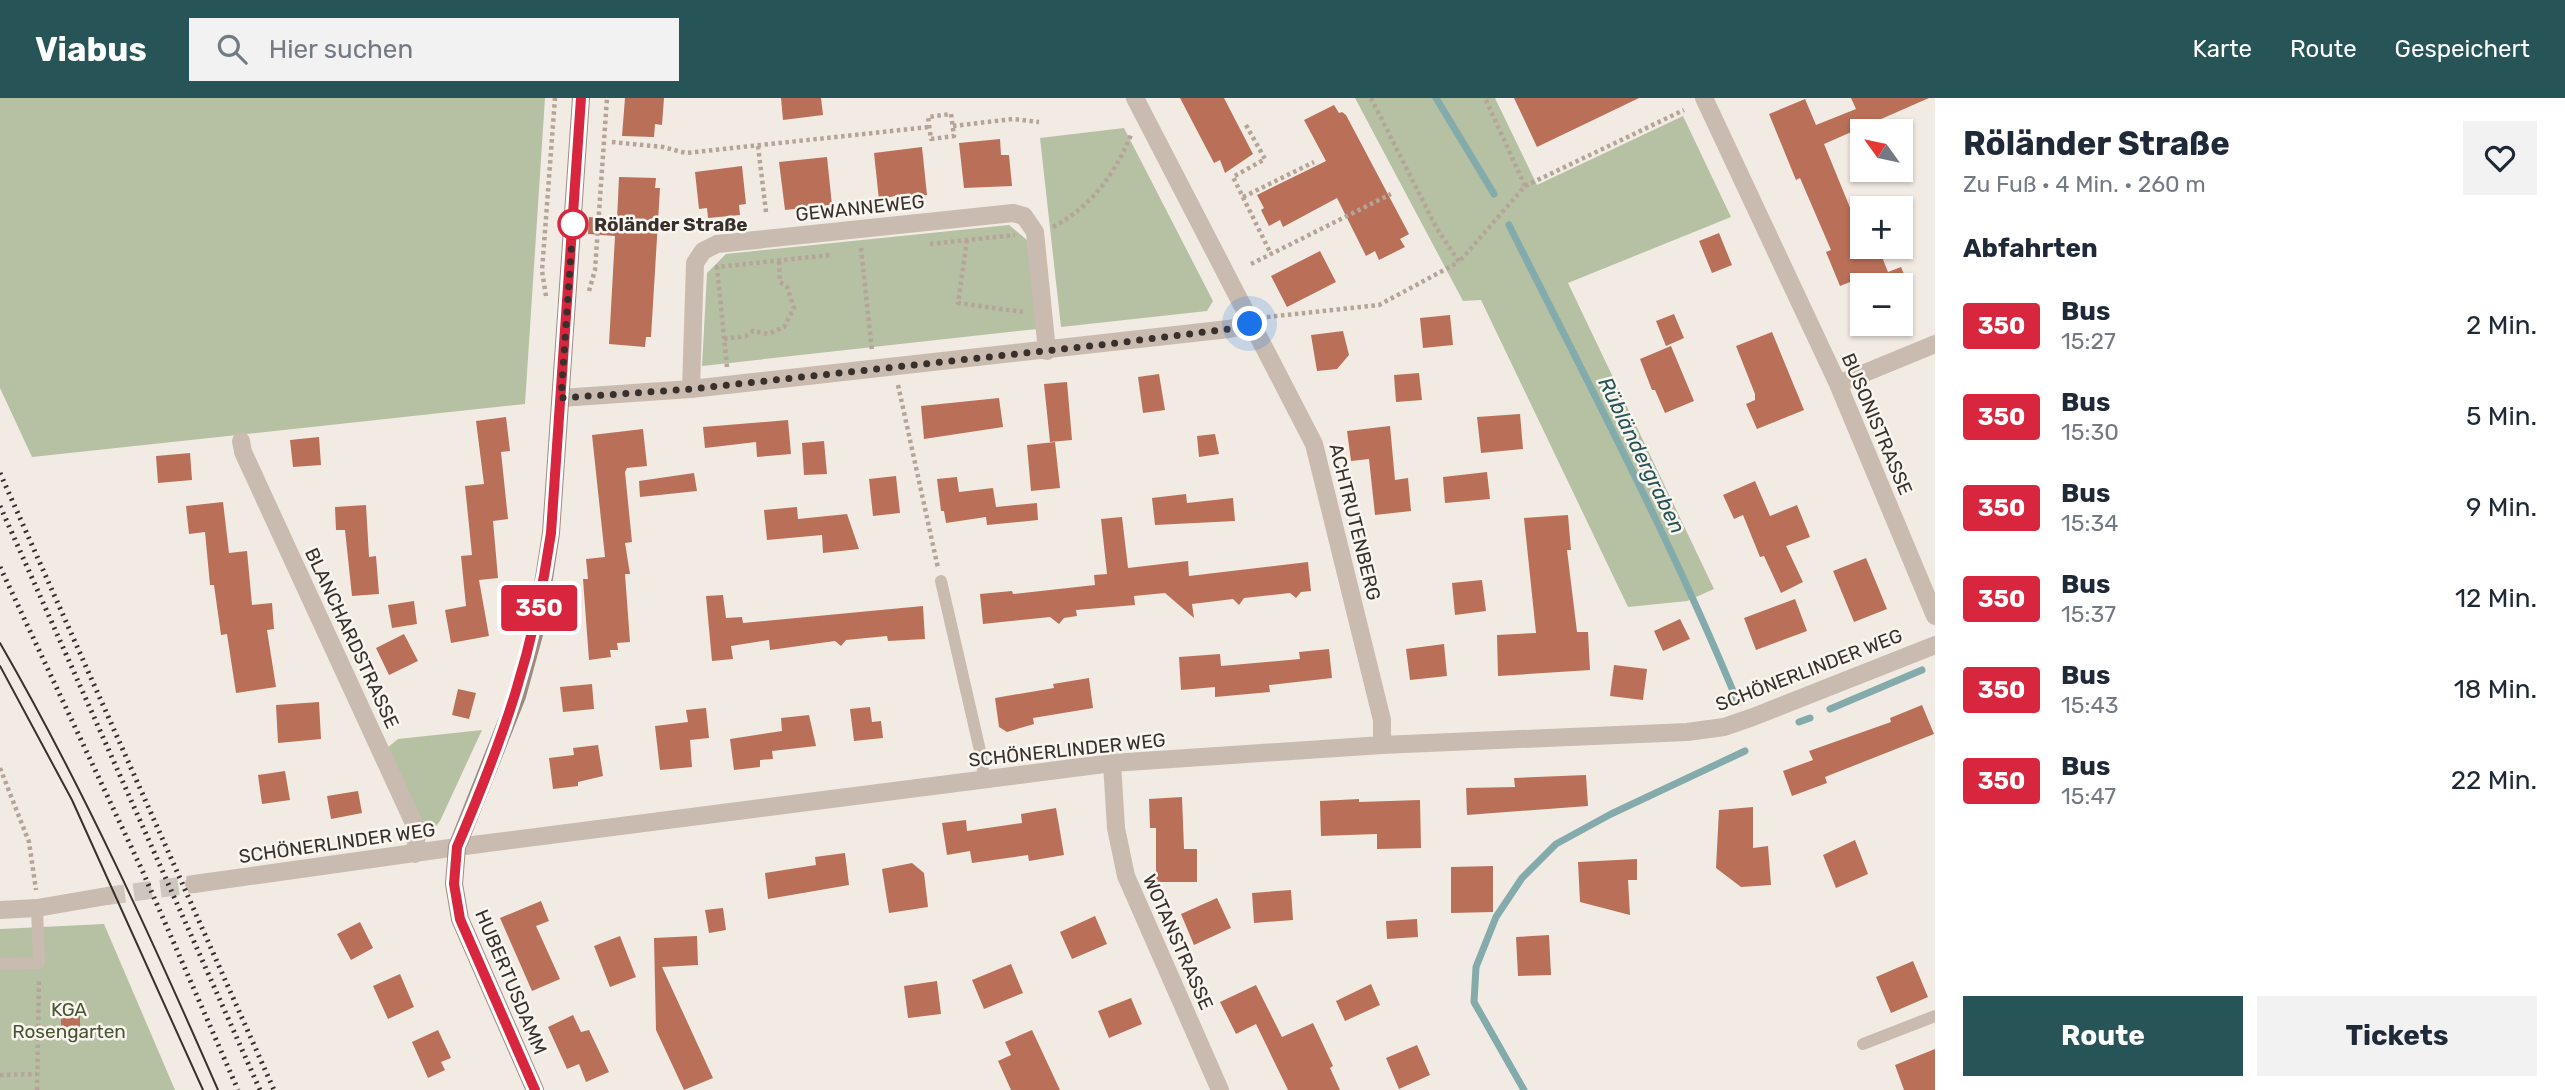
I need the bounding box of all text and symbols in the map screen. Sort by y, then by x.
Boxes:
search box [189,18,679,81]
text: Viabus [35,30,147,69]
icon: search [213,30,251,68]
text: Hier suchen [269,34,413,65]
text: Karte [2193,35,2252,63]
text: Route [2290,35,2357,63]
text: Gespeichert [2395,35,2530,63]
north arrow [1850,119,1913,182]
map controls [1850,119,1913,336]
button: heart [2463,121,2537,195]
text: Röländer Straße [1963,124,2230,163]
text: Zu Fuß · 4 Min. · 260 m [1963,170,2206,198]
street label: GEWANNEWEG [794,190,926,226]
button: + [1850,196,1913,259]
marker: Röländer Straße [558,209,588,239]
place label: Röländer Straße [594,213,748,236]
text: Abfahrten [1963,233,2098,264]
button: − [1850,273,1913,336]
text: Bus [2061,296,2110,327]
your location [1232,306,1267,341]
text: 2 Min. [2466,310,2537,341]
text: 350 [1978,312,2025,340]
text: 15:27 [2061,327,2116,355]
street label: BUSONISTRASSE [1837,350,1917,498]
water label: Rübländergraben [1593,373,1691,537]
text: Bus [2061,387,2110,418]
text: 5 Min. [2466,401,2537,432]
text: 350 [1978,403,2025,431]
text: 15:30 [2061,418,2119,446]
street label: ACHTRUTENBERG [1324,441,1386,603]
text: Bus [2061,478,2110,509]
text: 9 Min. [2466,492,2537,523]
text: 350 [1978,494,2025,522]
text: 15:34 [2061,509,2119,537]
street label: BLANCHARDSTRASSE [300,544,404,732]
text: Bus [2061,569,2110,600]
text: 12 Min. [2455,583,2537,614]
line badge: 350 [499,585,579,631]
text: 350 [1978,585,2025,613]
text: 350 [515,594,563,622]
text: 15:37 [2061,600,2116,628]
street label: SCHÖNERLINDER WEG [1712,624,1906,716]
text: Bus [2061,660,2110,691]
text: 18 Min. [2454,674,2537,705]
text: 350 [1978,676,2025,704]
text: 15:43 [2061,691,2119,719]
street label: SCHÖNERLINDER WEG [967,728,1167,772]
text: Bus [2061,751,2110,782]
text: 22 Min. [2451,765,2537,796]
text: 350 [1978,767,2025,795]
text: 15:47 [2061,782,2116,810]
street label: SCHÖNERLINDER WEG [237,818,437,868]
street label: WOTANSTRASSE [1138,871,1218,1013]
street label: HUBERTUSDAMM [470,906,552,1058]
button: Route [1963,996,2243,1076]
button: Tickets [2257,996,2537,1076]
park label: KGA Rosengarten [12,998,126,1043]

